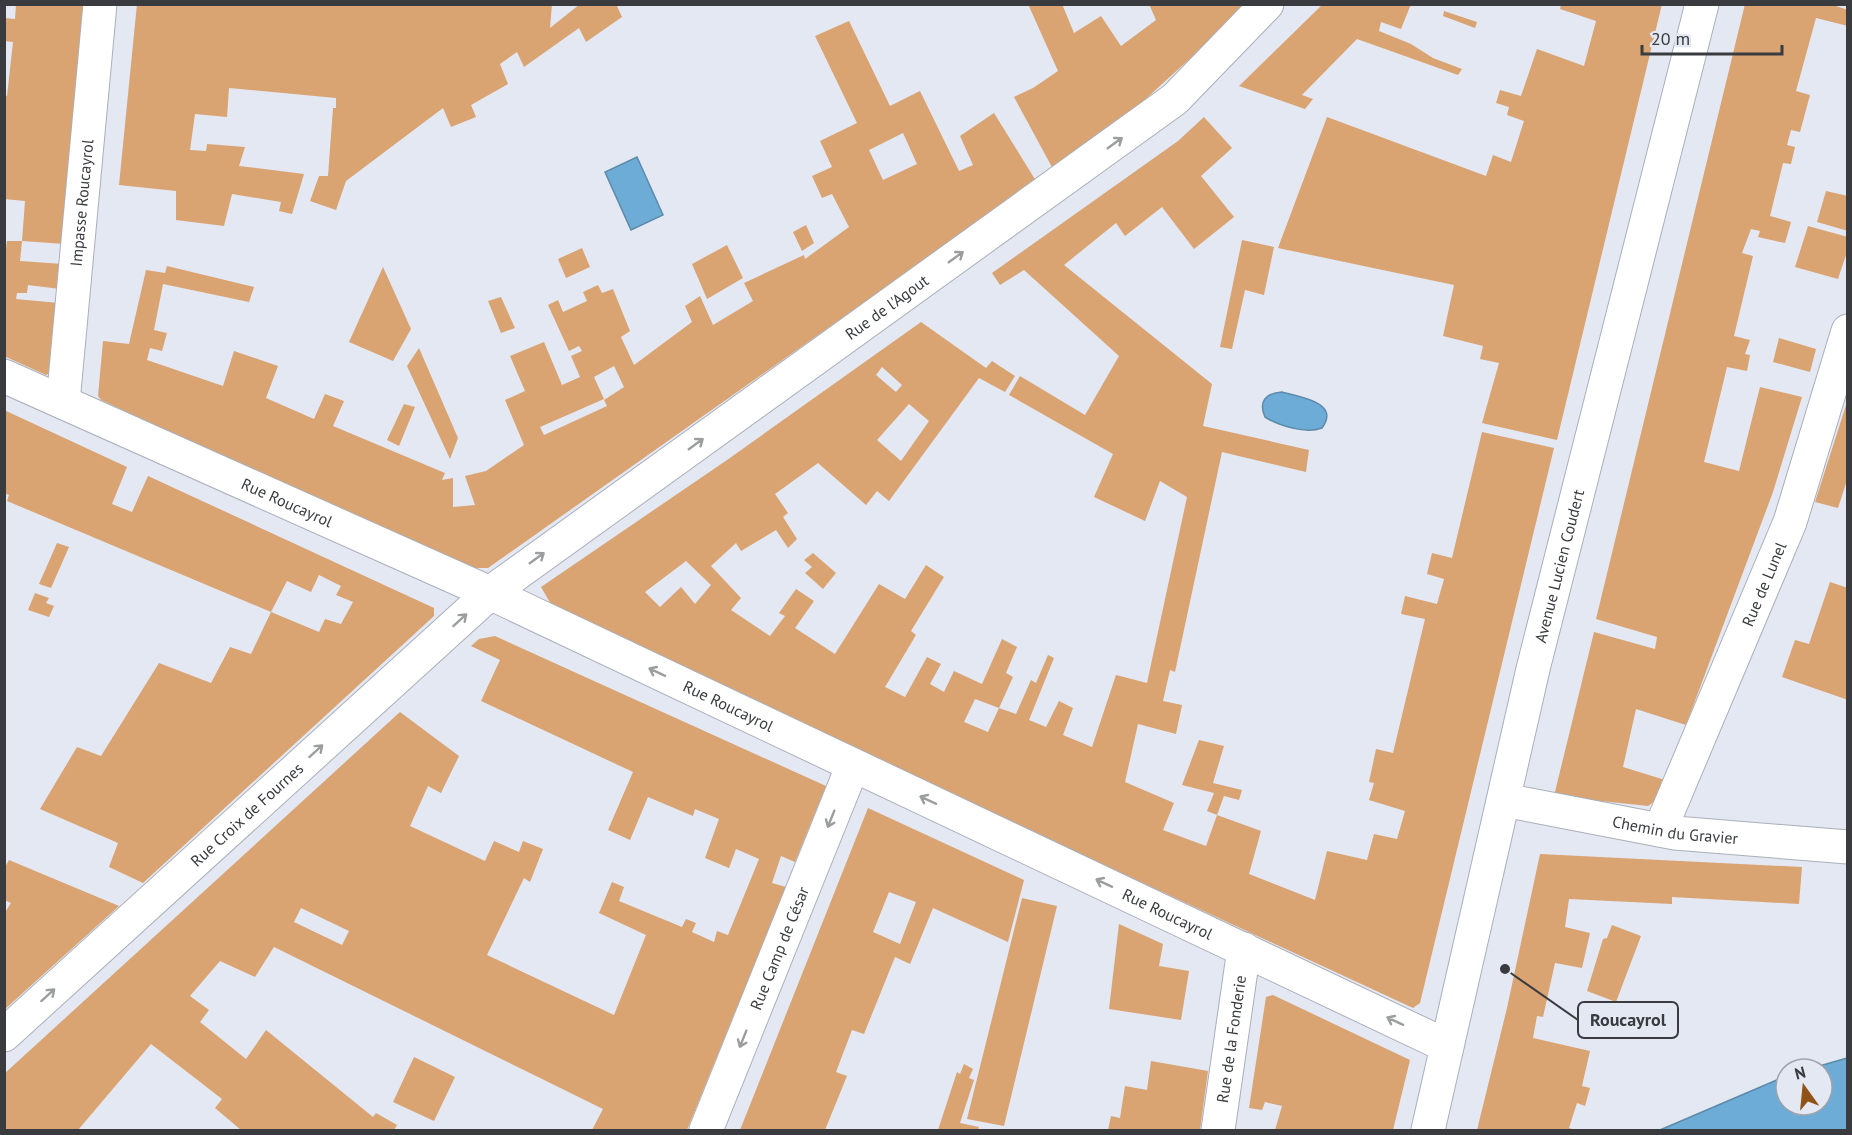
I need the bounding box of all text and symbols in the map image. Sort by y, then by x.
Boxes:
scale bar [1642,18,1782,56]
text: 20 m [1651,27,1690,50]
one-way arrow [1106,137,1122,149]
street label: Impasse Roucayrol [66,138,97,267]
one-way arrow [948,251,964,263]
street label: Rue de l'Agout [841,270,933,344]
one-way arrow [687,438,703,451]
street label: Rue Roucayrol [238,473,336,532]
street label: Avenue Lucien Coudert [1530,487,1588,645]
street label: Rue de Lunel [1737,539,1791,629]
one-way arrow [529,552,545,564]
one-way arrow [453,612,468,627]
one-way arrow [648,665,666,677]
street label: Rue Roucayrol [680,676,777,736]
one-way arrow [308,744,323,758]
street label: Rue Croix de Fournes [186,758,307,871]
one-way arrow [920,794,938,806]
one-way arrow [825,809,836,828]
street label: Chemin du Gravier [1611,811,1739,848]
one-way arrow [1096,877,1114,889]
street label: Rue Camp de César [745,883,813,1013]
street label: Rue Roucayrol [1119,884,1216,944]
street label: Rue de la Fonderie [1212,974,1250,1104]
one-way arrow [40,988,55,1002]
callout: Roucayrol [1578,1002,1678,1038]
text: Roucayrol [1590,1008,1667,1031]
one-way arrow [1386,1014,1404,1026]
one-way arrow [737,1029,748,1048]
north arrow [1774,1057,1834,1117]
text: N [1792,1061,1808,1084]

